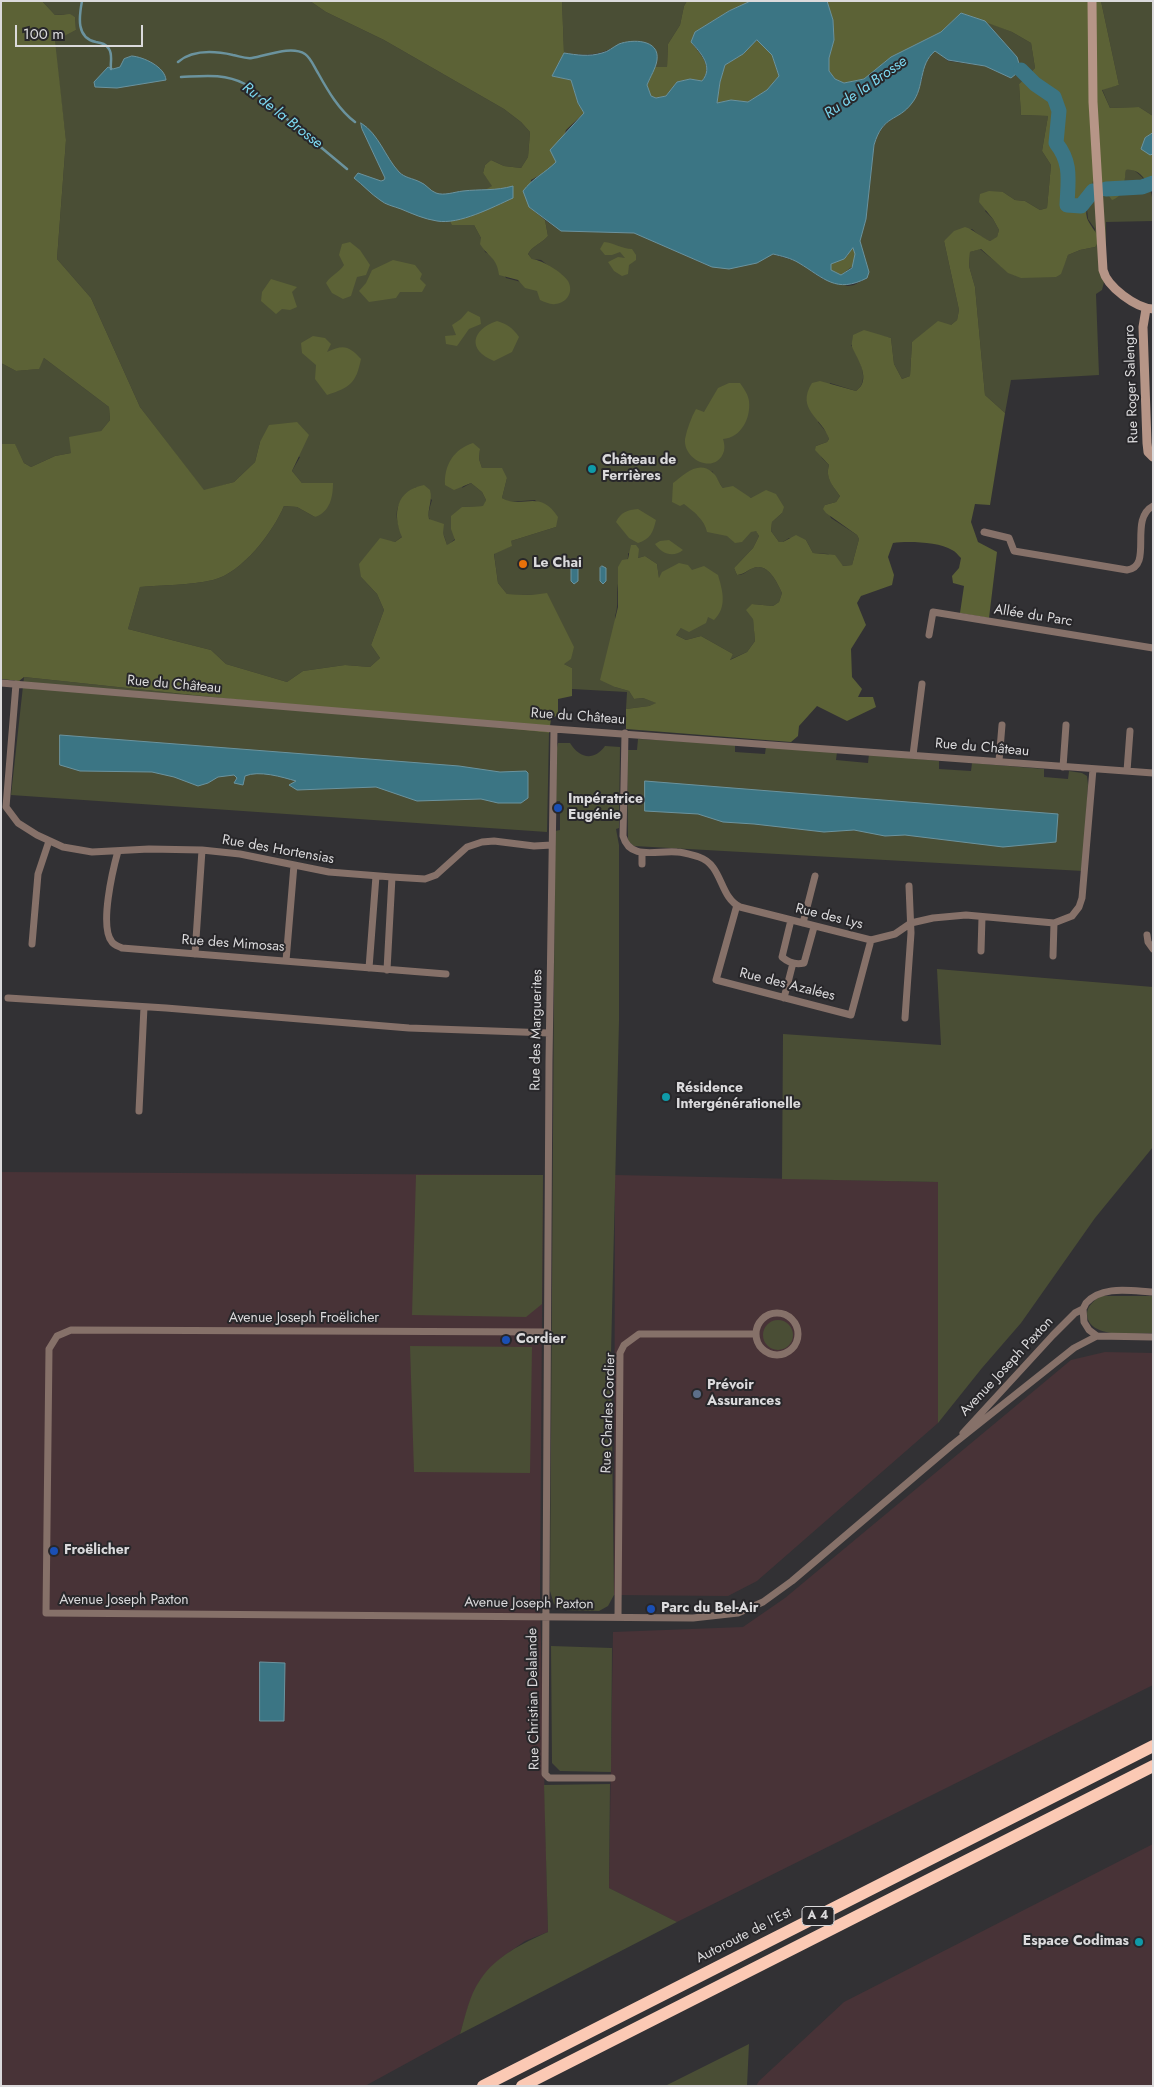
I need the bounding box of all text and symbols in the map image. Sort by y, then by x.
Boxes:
scale bar [18,15,145,47]
text: 100 m [23,23,64,45]
water label: Ru de la Brosse [821,53,911,123]
water label: Ru de la Brosse [238,79,326,153]
street label: Rue Roger Salengro [1122,324,1142,444]
place label: Château de Ferrières [602,453,676,486]
marker: Château de Ferrières [586,463,598,475]
place label: Le Chai [533,556,582,572]
marker: Le Chai [517,558,529,570]
street label: Allée du Parc [993,602,1073,630]
street label: Rue du Château [126,673,222,697]
street label: Rue du Château [530,705,626,729]
street label: Rue du Château [934,736,1030,760]
place label: Impératrice Eugénie [568,792,643,824]
marker: Impératrice Eugénie [552,802,564,814]
street label: Rue des Hortensias [221,832,335,868]
street label: Rue des Lys [793,900,865,934]
street label: Rue des Mimosas [181,932,285,956]
street label: Rue des Azalées [737,965,837,1005]
street label: Rue des Marguerites [528,969,546,1091]
place label: Résidence Intergénérationelle [676,1081,801,1114]
marker: Résidence Intergénérationelle [660,1091,672,1103]
street label: Avenue Joseph Froëlicher [229,1311,379,1327]
street label: Avenue Joseph Paxton [957,1314,1057,1420]
place label: Cordier [516,1332,566,1348]
marker: Cordier [500,1334,512,1346]
street label: Rue Charles Cordier [598,1352,620,1474]
place label: Prévoir Assurances [707,1378,781,1410]
marker: Prévoir Assurances [691,1388,703,1400]
place label: Froëlicher [64,1543,130,1559]
marker: Froëlicher [48,1545,60,1557]
street label: Avenue Joseph Paxton [59,1593,189,1609]
street label: Avenue Joseph Paxton [464,1594,594,1614]
place label: Parc du Bel-Air [661,1601,759,1617]
marker: Parc du Bel-Air [645,1603,657,1615]
street label: Rue Christian Delalande [524,1628,544,1770]
street label: Autoroute de l’Est [693,1905,795,1967]
road number: A 4 [802,1906,834,1925]
place label: Espace Codimas [1023,1934,1129,1950]
marker: Espace Codimas [1133,1936,1145,1948]

